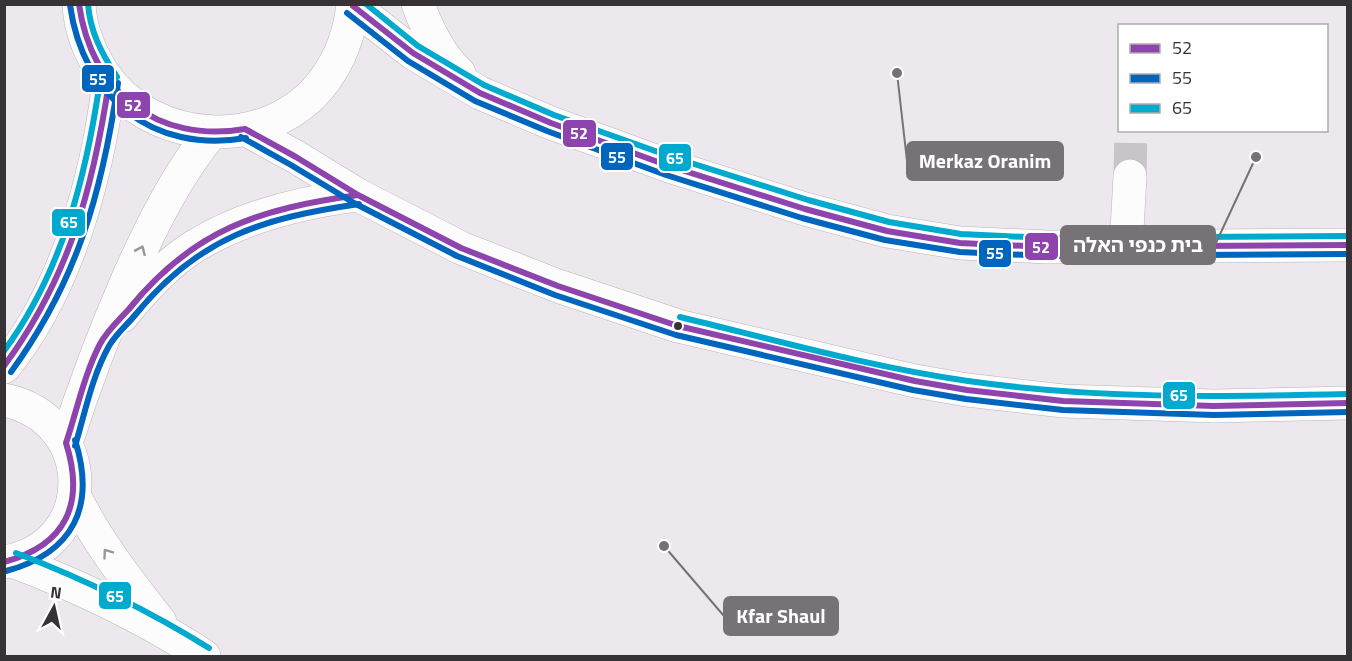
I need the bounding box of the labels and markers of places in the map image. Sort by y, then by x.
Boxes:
callout: Merkaz Oranim [907,142,1063,180]
callout: בית כנפי האלה [1061,226,1215,264]
unlabelled marker [672,320,684,332]
callout: Kfar Shaul [724,597,838,635]

